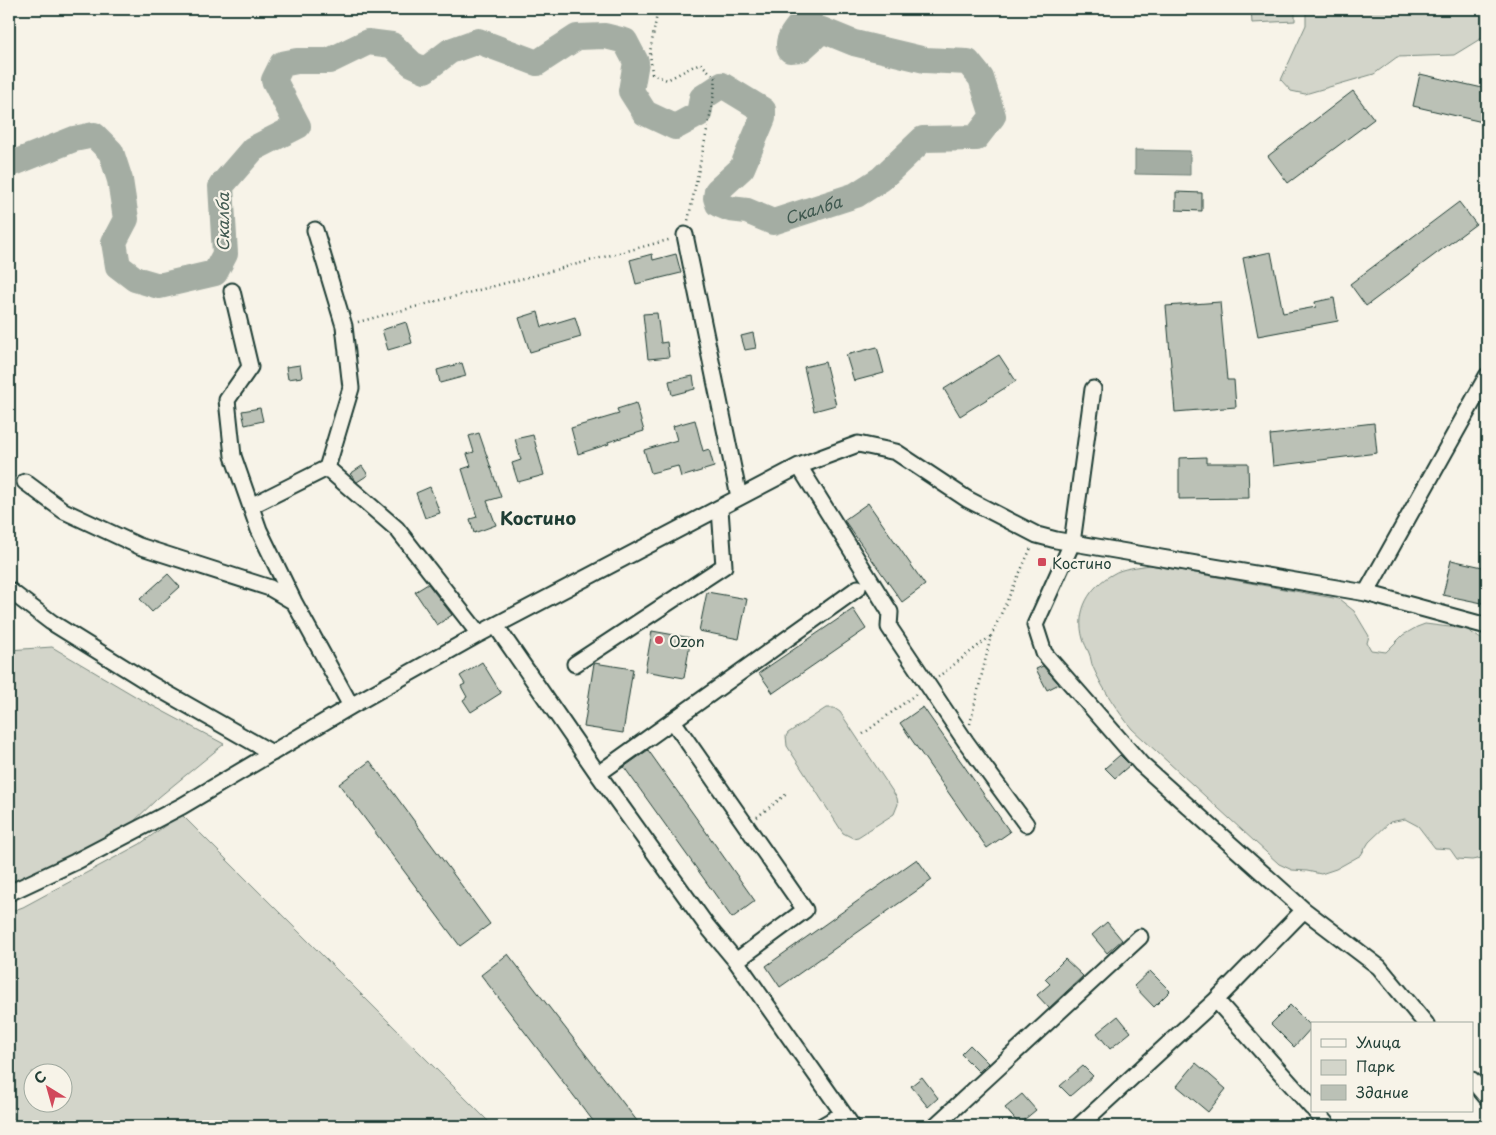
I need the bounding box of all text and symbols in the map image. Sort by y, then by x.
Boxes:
water label: Скалба [781,188,845,230]
water label: Скалба [210,192,234,251]
district label: Костино [500,504,576,531]
place label: Костино [1052,551,1112,574]
marker: Костино [1036,556,1048,568]
place label: Ozon [669,629,705,652]
marker: Ozon [653,634,665,646]
legend [1311,1022,1474,1112]
text: Улица [1356,1030,1401,1053]
text: Парк [1356,1054,1395,1077]
north arrow [22,1062,72,1112]
text: С [29,1066,50,1089]
text: Здание [1356,1080,1409,1103]

